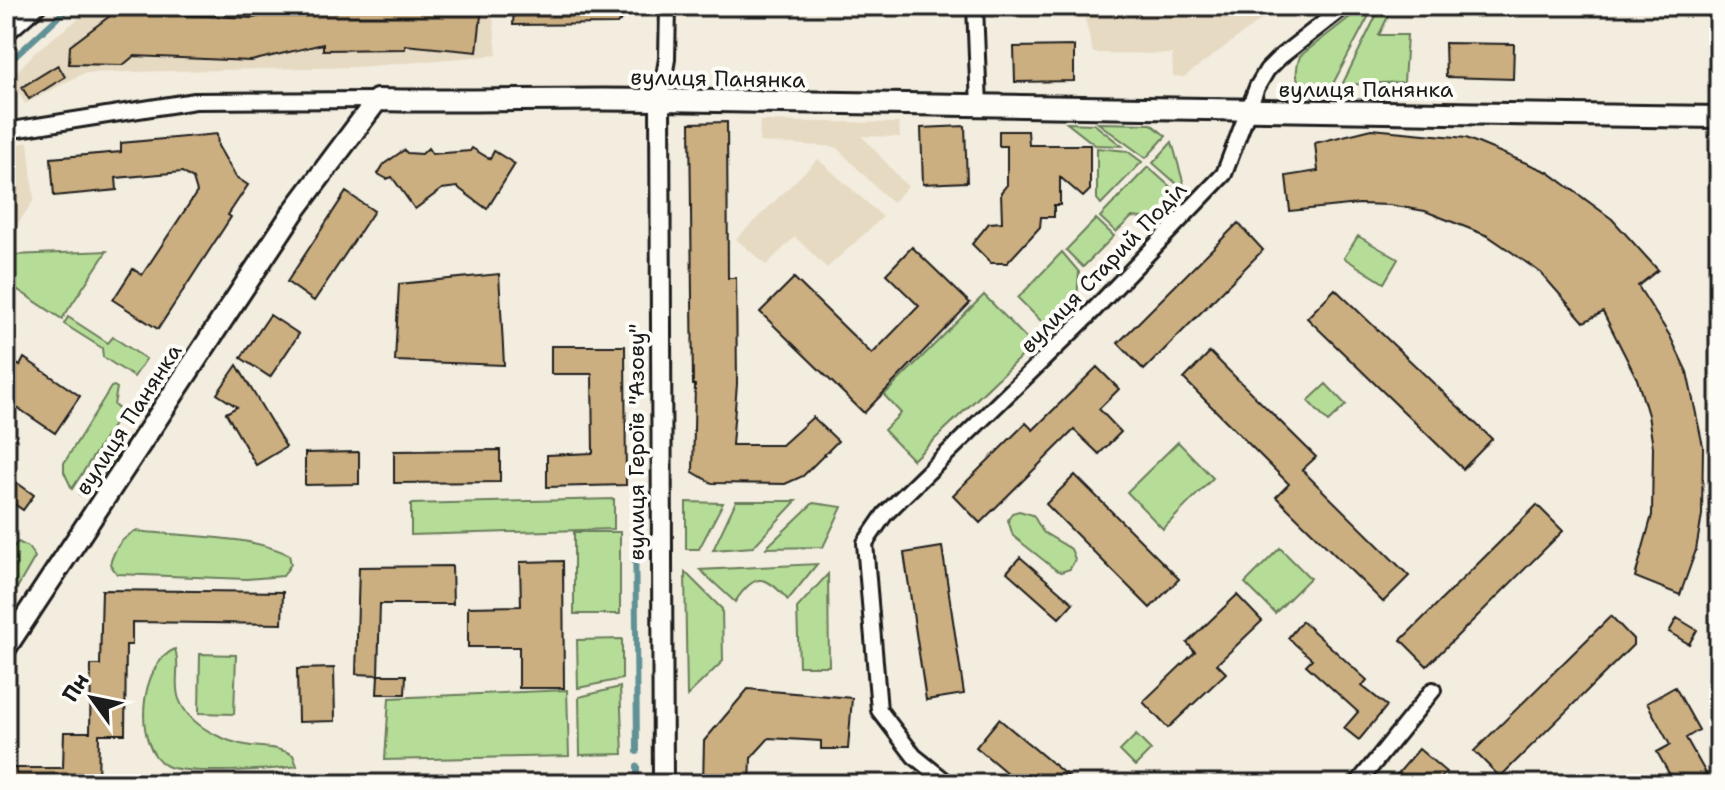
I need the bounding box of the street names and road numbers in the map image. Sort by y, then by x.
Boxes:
street label: вулиця Панянка [630,62,806,95]
street label: вулиця Панянка [1278,75,1454,104]
street label: вулиця Старий Поділ [1014,175,1193,359]
street label: вулиця Героїв "Азову" [622,324,651,560]
street label: вулиця Панянка [69,338,188,501]

